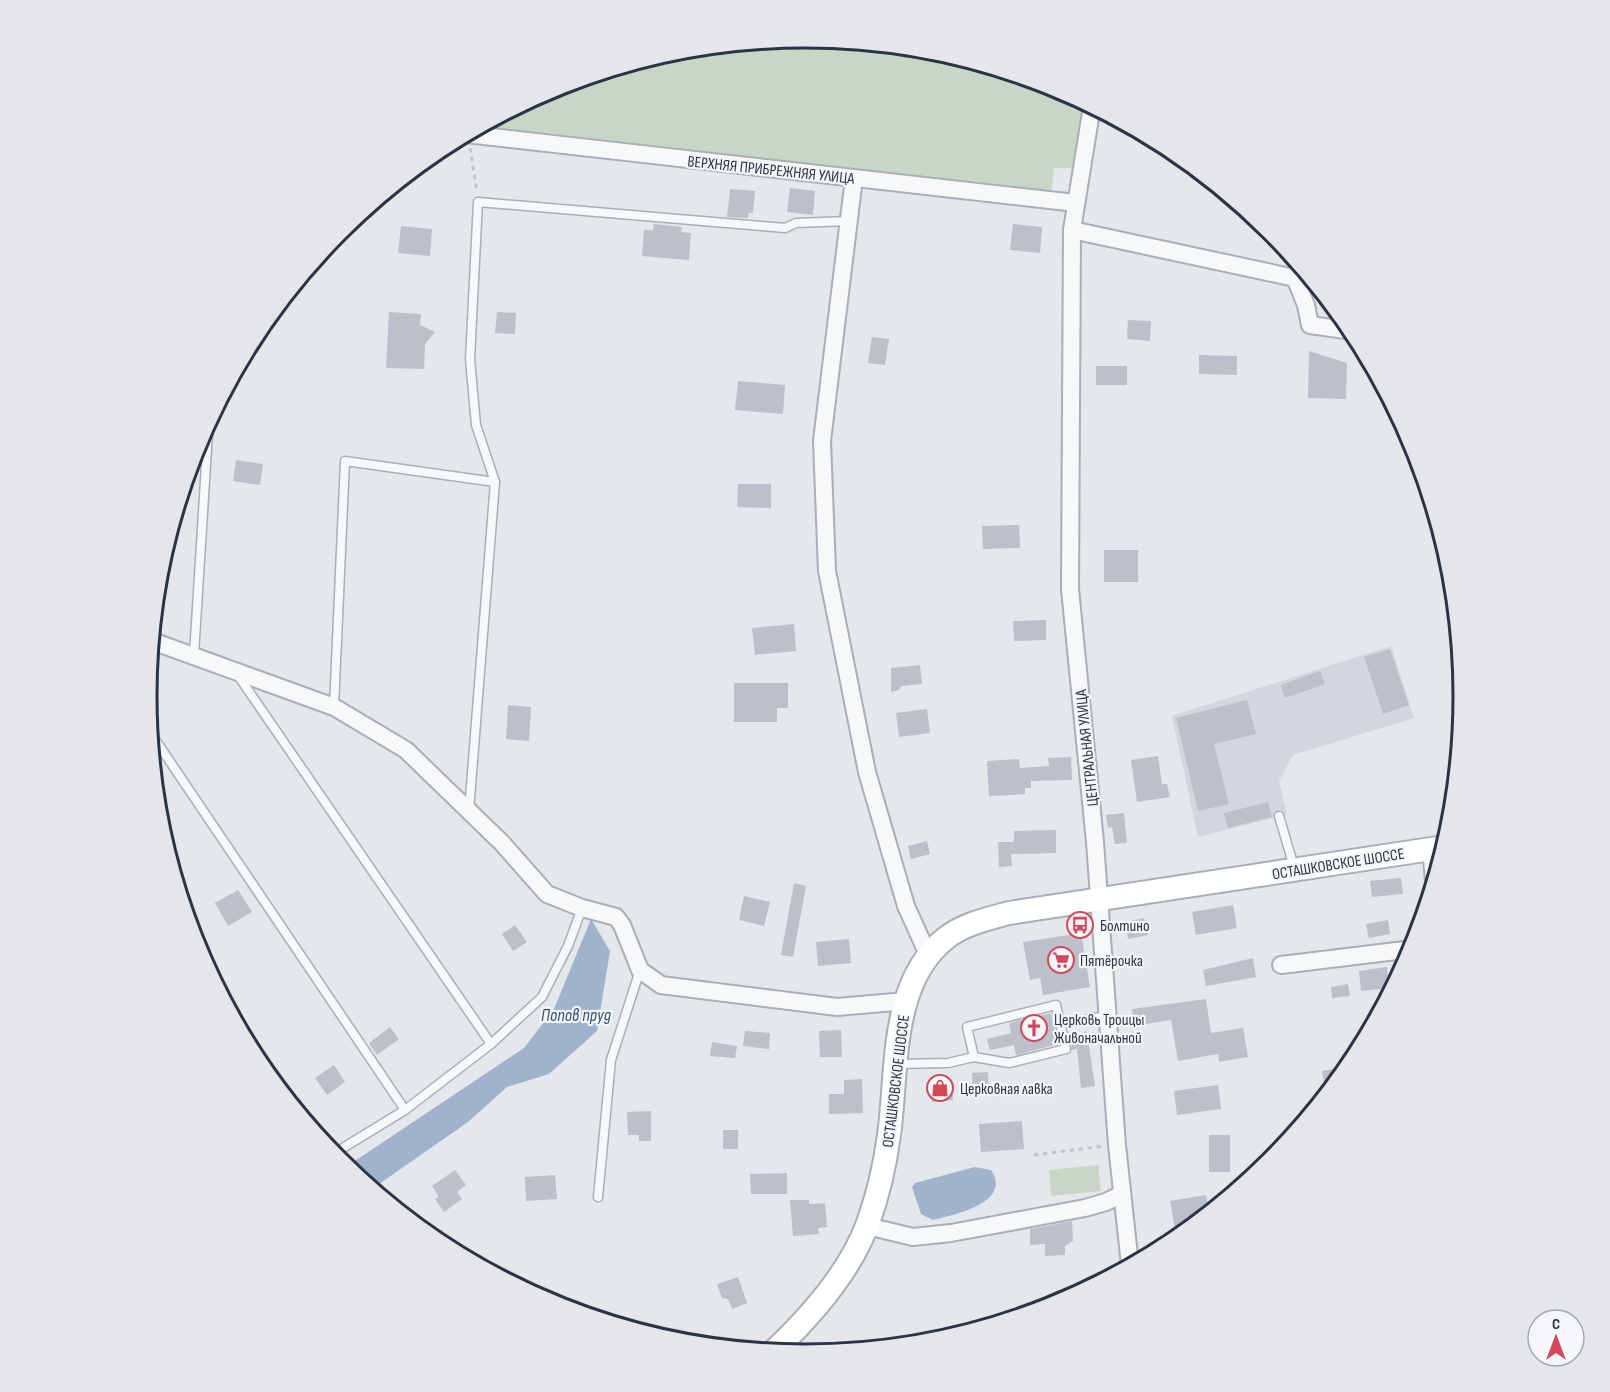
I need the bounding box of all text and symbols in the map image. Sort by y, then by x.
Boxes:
street label: ВЕРХНЯЯ ПРИБРЕЖНЯЯ УЛИЦА [686,152,855,189]
street label: ЦЕНТРАЛЬНАЯ УЛИЦА [1072,688,1103,807]
street label: ОСТАШКОВСКОЕ ШОССЕ [1271,845,1406,884]
bus stop icon: Болтино [1065,910,1095,940]
place label: Болтино [1100,917,1150,936]
supermarket icon: Пятёрочка [1046,945,1076,975]
place label: Пятёрочка [1080,952,1143,971]
water label: Попов пруд [541,1005,612,1026]
place label: Церковь Троицы Живоначальной [1054,1011,1144,1048]
church icon: Церковь Троицы Живоначальной [1019,1013,1049,1043]
street label: ОСТАШКОВСКОЕ ШОССЕ [879,1014,914,1149]
shop icon: Церковная лавка [925,1073,955,1103]
place label: Церковная лавка [960,1080,1053,1099]
north arrow [1526,1308,1586,1368]
text: С [1552,1315,1560,1334]

